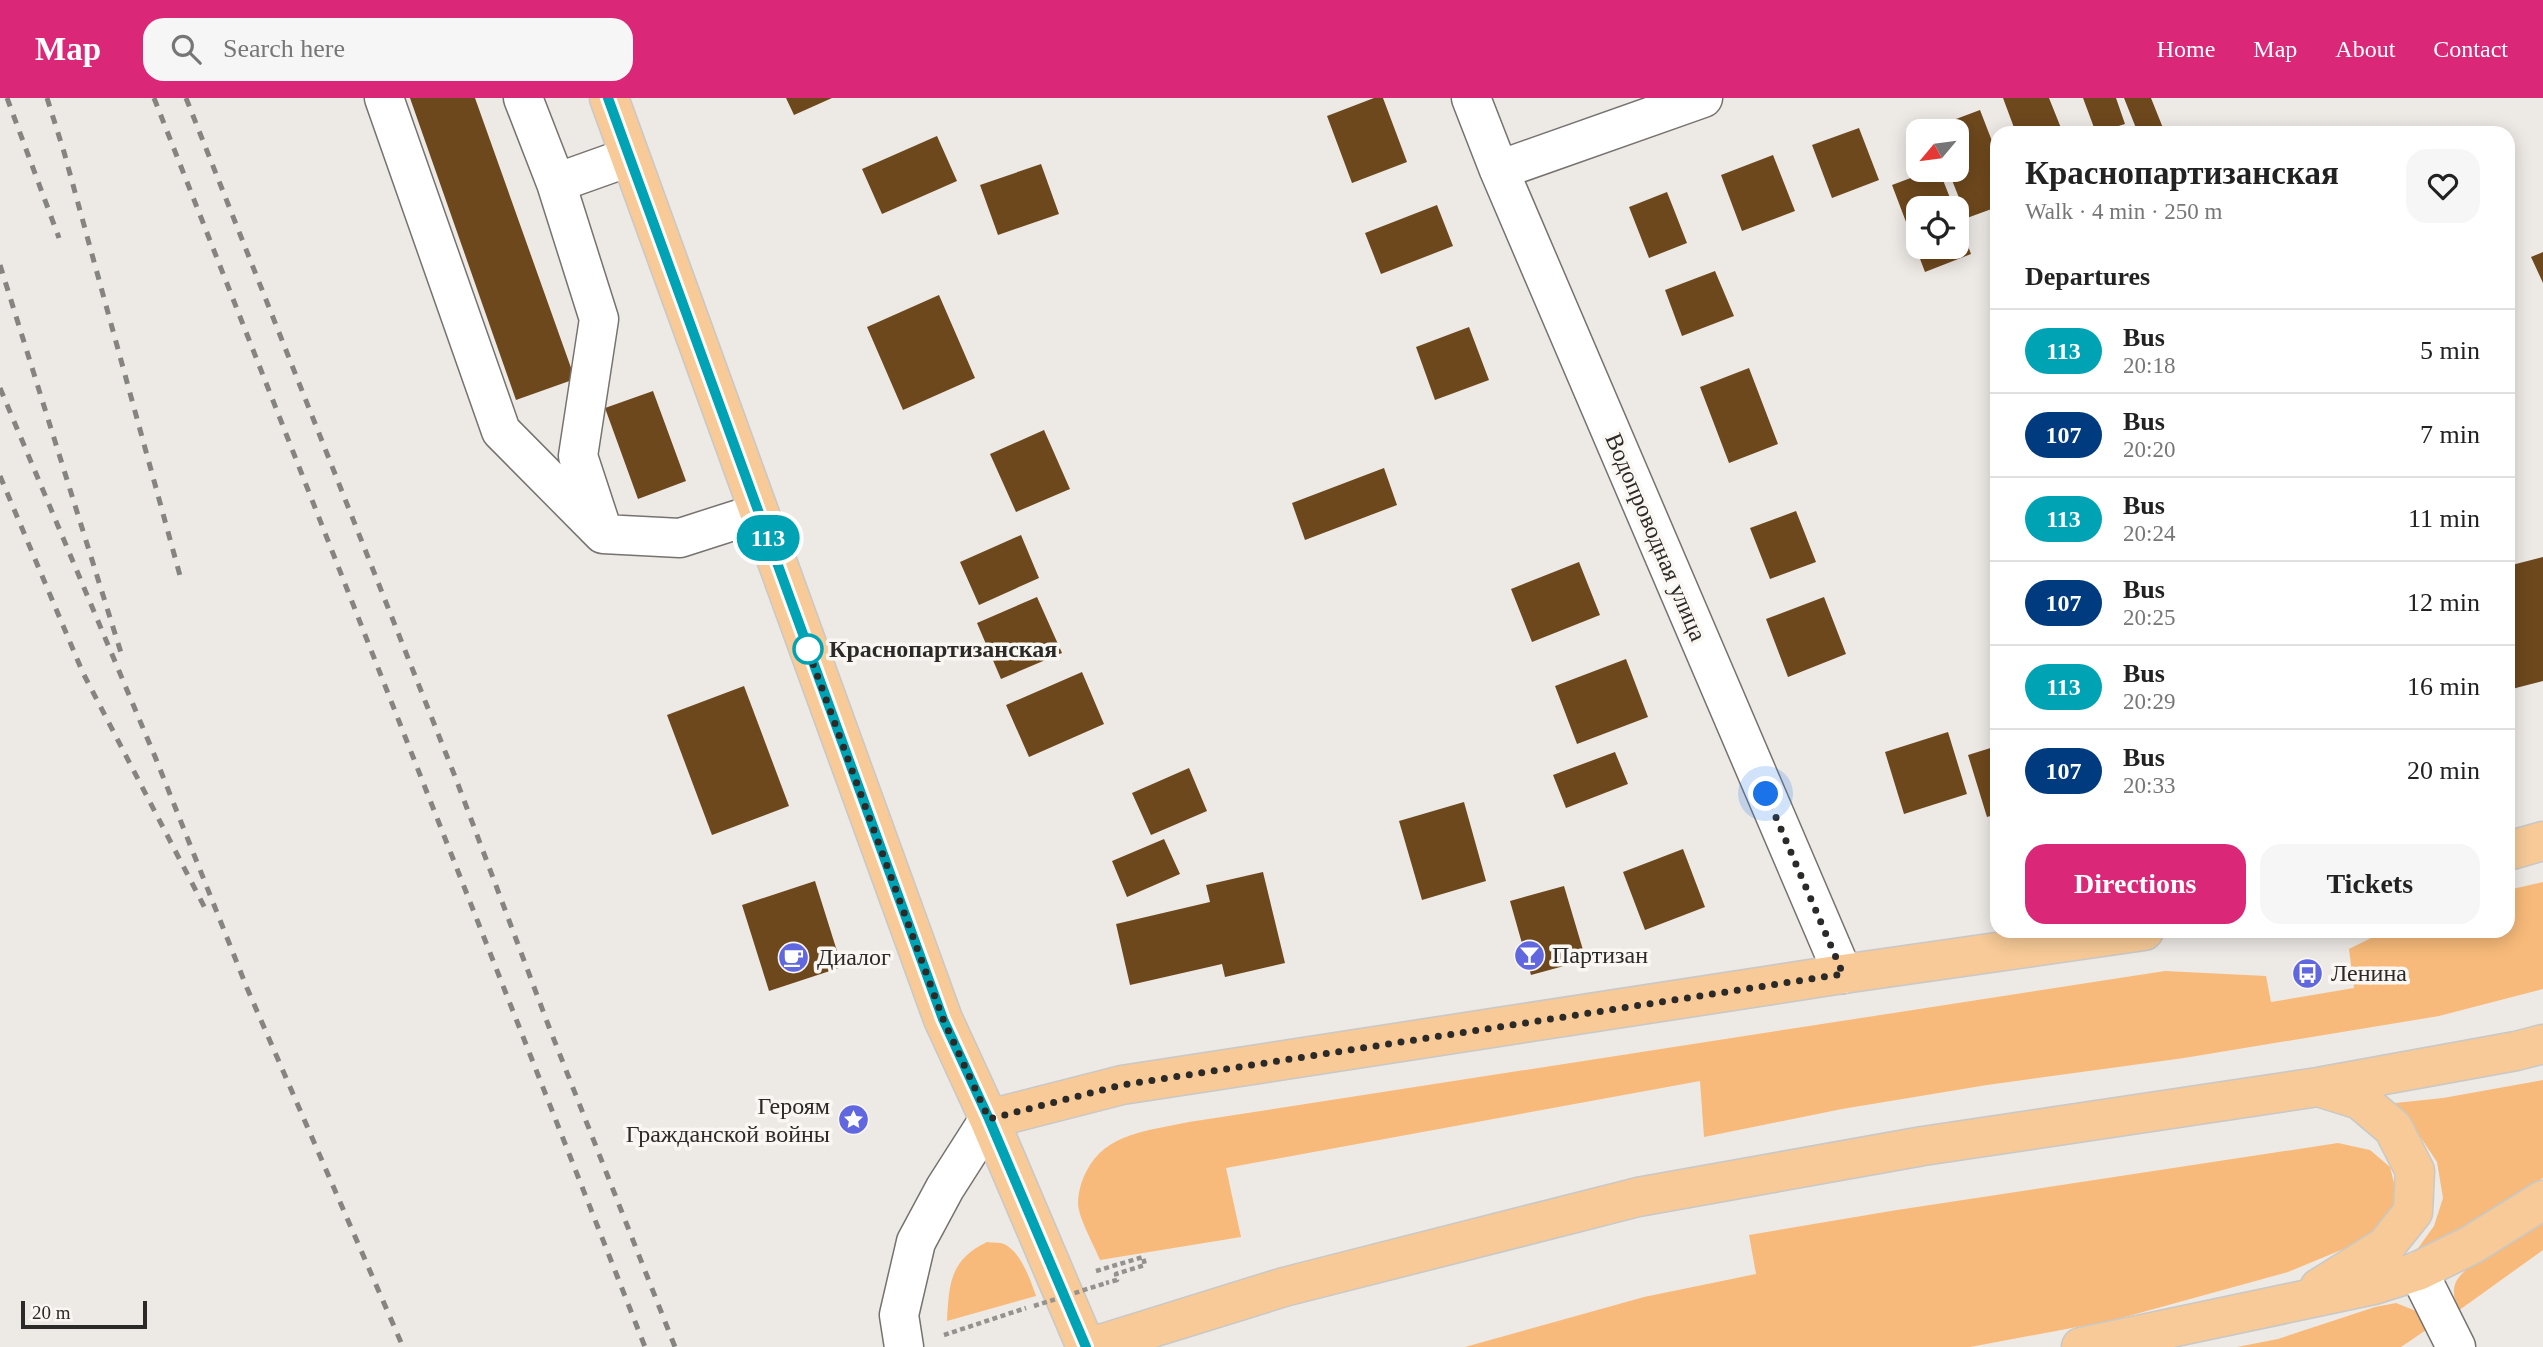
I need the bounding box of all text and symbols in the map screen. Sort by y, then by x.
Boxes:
search box [143,18,633,81]
icon: search [167,30,205,68]
text: Map [35,31,101,67]
text: Search here [223,34,345,63]
text: Home [2157,36,2215,62]
text: Map [2253,36,2297,62]
text: About [2335,36,2395,62]
text: Contact [2433,36,2508,62]
north arrow [1906,119,1969,182]
map controls [1906,119,1969,259]
button: heart [2406,149,2480,223]
text: Краснопартизанская [2025,155,2339,191]
button: locate [1906,196,1969,259]
text: Walk · 4 min · 250 m [2025,199,2222,224]
text: Departures [2025,262,2150,291]
text: Bus [2123,323,2165,352]
text: 5 min [2420,336,2480,365]
text: 113 [2046,338,2081,364]
text: 20:18 [2123,353,2175,378]
text: Bus [2123,407,2165,436]
text: 7 min [2420,420,2480,449]
text: 107 [2046,422,2082,448]
street label: Водопроводная улица [1600,429,1712,645]
text: 20:20 [2123,437,2175,462]
text: Bus [2123,491,2165,520]
text: 11 min [2408,504,2480,533]
text: 113 [2046,506,2081,532]
line badge: 113 [728,515,808,561]
text: 20:24 [2123,521,2175,546]
text: 113 [751,525,785,551]
text: Bus [2123,575,2165,604]
text: 12 min [2407,588,2480,617]
text: 107 [2046,590,2082,616]
text: 20:25 [2123,605,2175,630]
marker: Краснопартизанская [793,634,823,664]
place label: Краснопартизанская [829,636,1057,662]
text: Bus [2123,659,2165,688]
text: 16 min [2407,672,2480,701]
text: 113 [2046,674,2081,700]
text: 20:29 [2123,689,2175,714]
text: Bus [2123,743,2165,772]
text: 20 min [2407,756,2480,785]
text: 107 [2046,758,2082,784]
text: 20:33 [2123,773,2175,798]
your location [1748,776,1783,811]
button: Directions [2025,844,2246,924]
button: Tickets [2260,844,2480,924]
bar icon: Партизан [1512,938,1546,972]
cafe icon: Диалог [777,940,811,974]
place label: Партизан [1552,942,1648,968]
place label: Диалог [817,944,891,970]
bus stop icon: Ленина [2291,956,2325,990]
place label: Ленина [2331,960,2407,986]
place label: Героям Гражданской войны [626,1093,830,1147]
place icon: Героям Гражданской войны [836,1103,870,1137]
scale bar [21,1298,147,1330]
text: 20 m [32,1302,71,1323]

